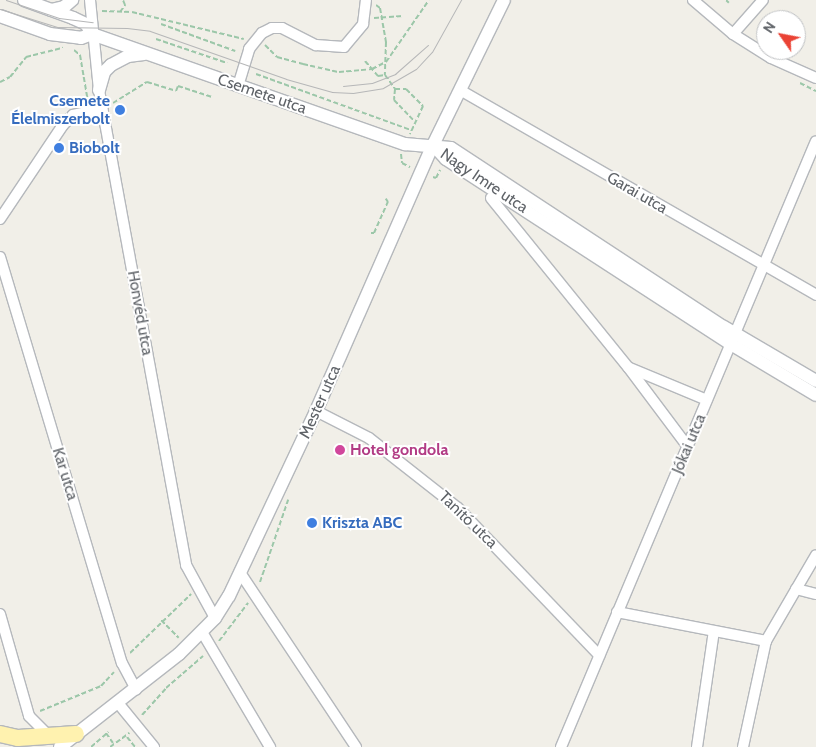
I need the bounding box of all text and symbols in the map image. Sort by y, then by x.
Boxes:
north arrow [756,10,806,60]
text: N [759,18,780,36]
street label: Csemete utca [215,70,309,118]
place label: Csemete Élelmiszerbolt [11,91,110,129]
marker: Csemete Élelmiszerbolt [114,104,126,116]
place label: Biobolt [69,138,120,158]
marker: Biobolt [53,142,65,154]
street label: Nagy Imre utca [436,145,532,217]
street label: Garai utca [603,168,671,218]
street label: Honvéd utca [123,269,157,357]
street label: Mester utca [295,362,345,442]
street label: Jókai utca [668,411,710,477]
place label: Hotel gondola [350,440,448,460]
marker: Hotel gondola [334,444,346,456]
street label: Kar utca [48,445,82,503]
street label: Tanító utca [435,487,501,553]
place label: Kriszta ABC [322,513,402,533]
marker: Kriszta ABC [306,517,318,529]

